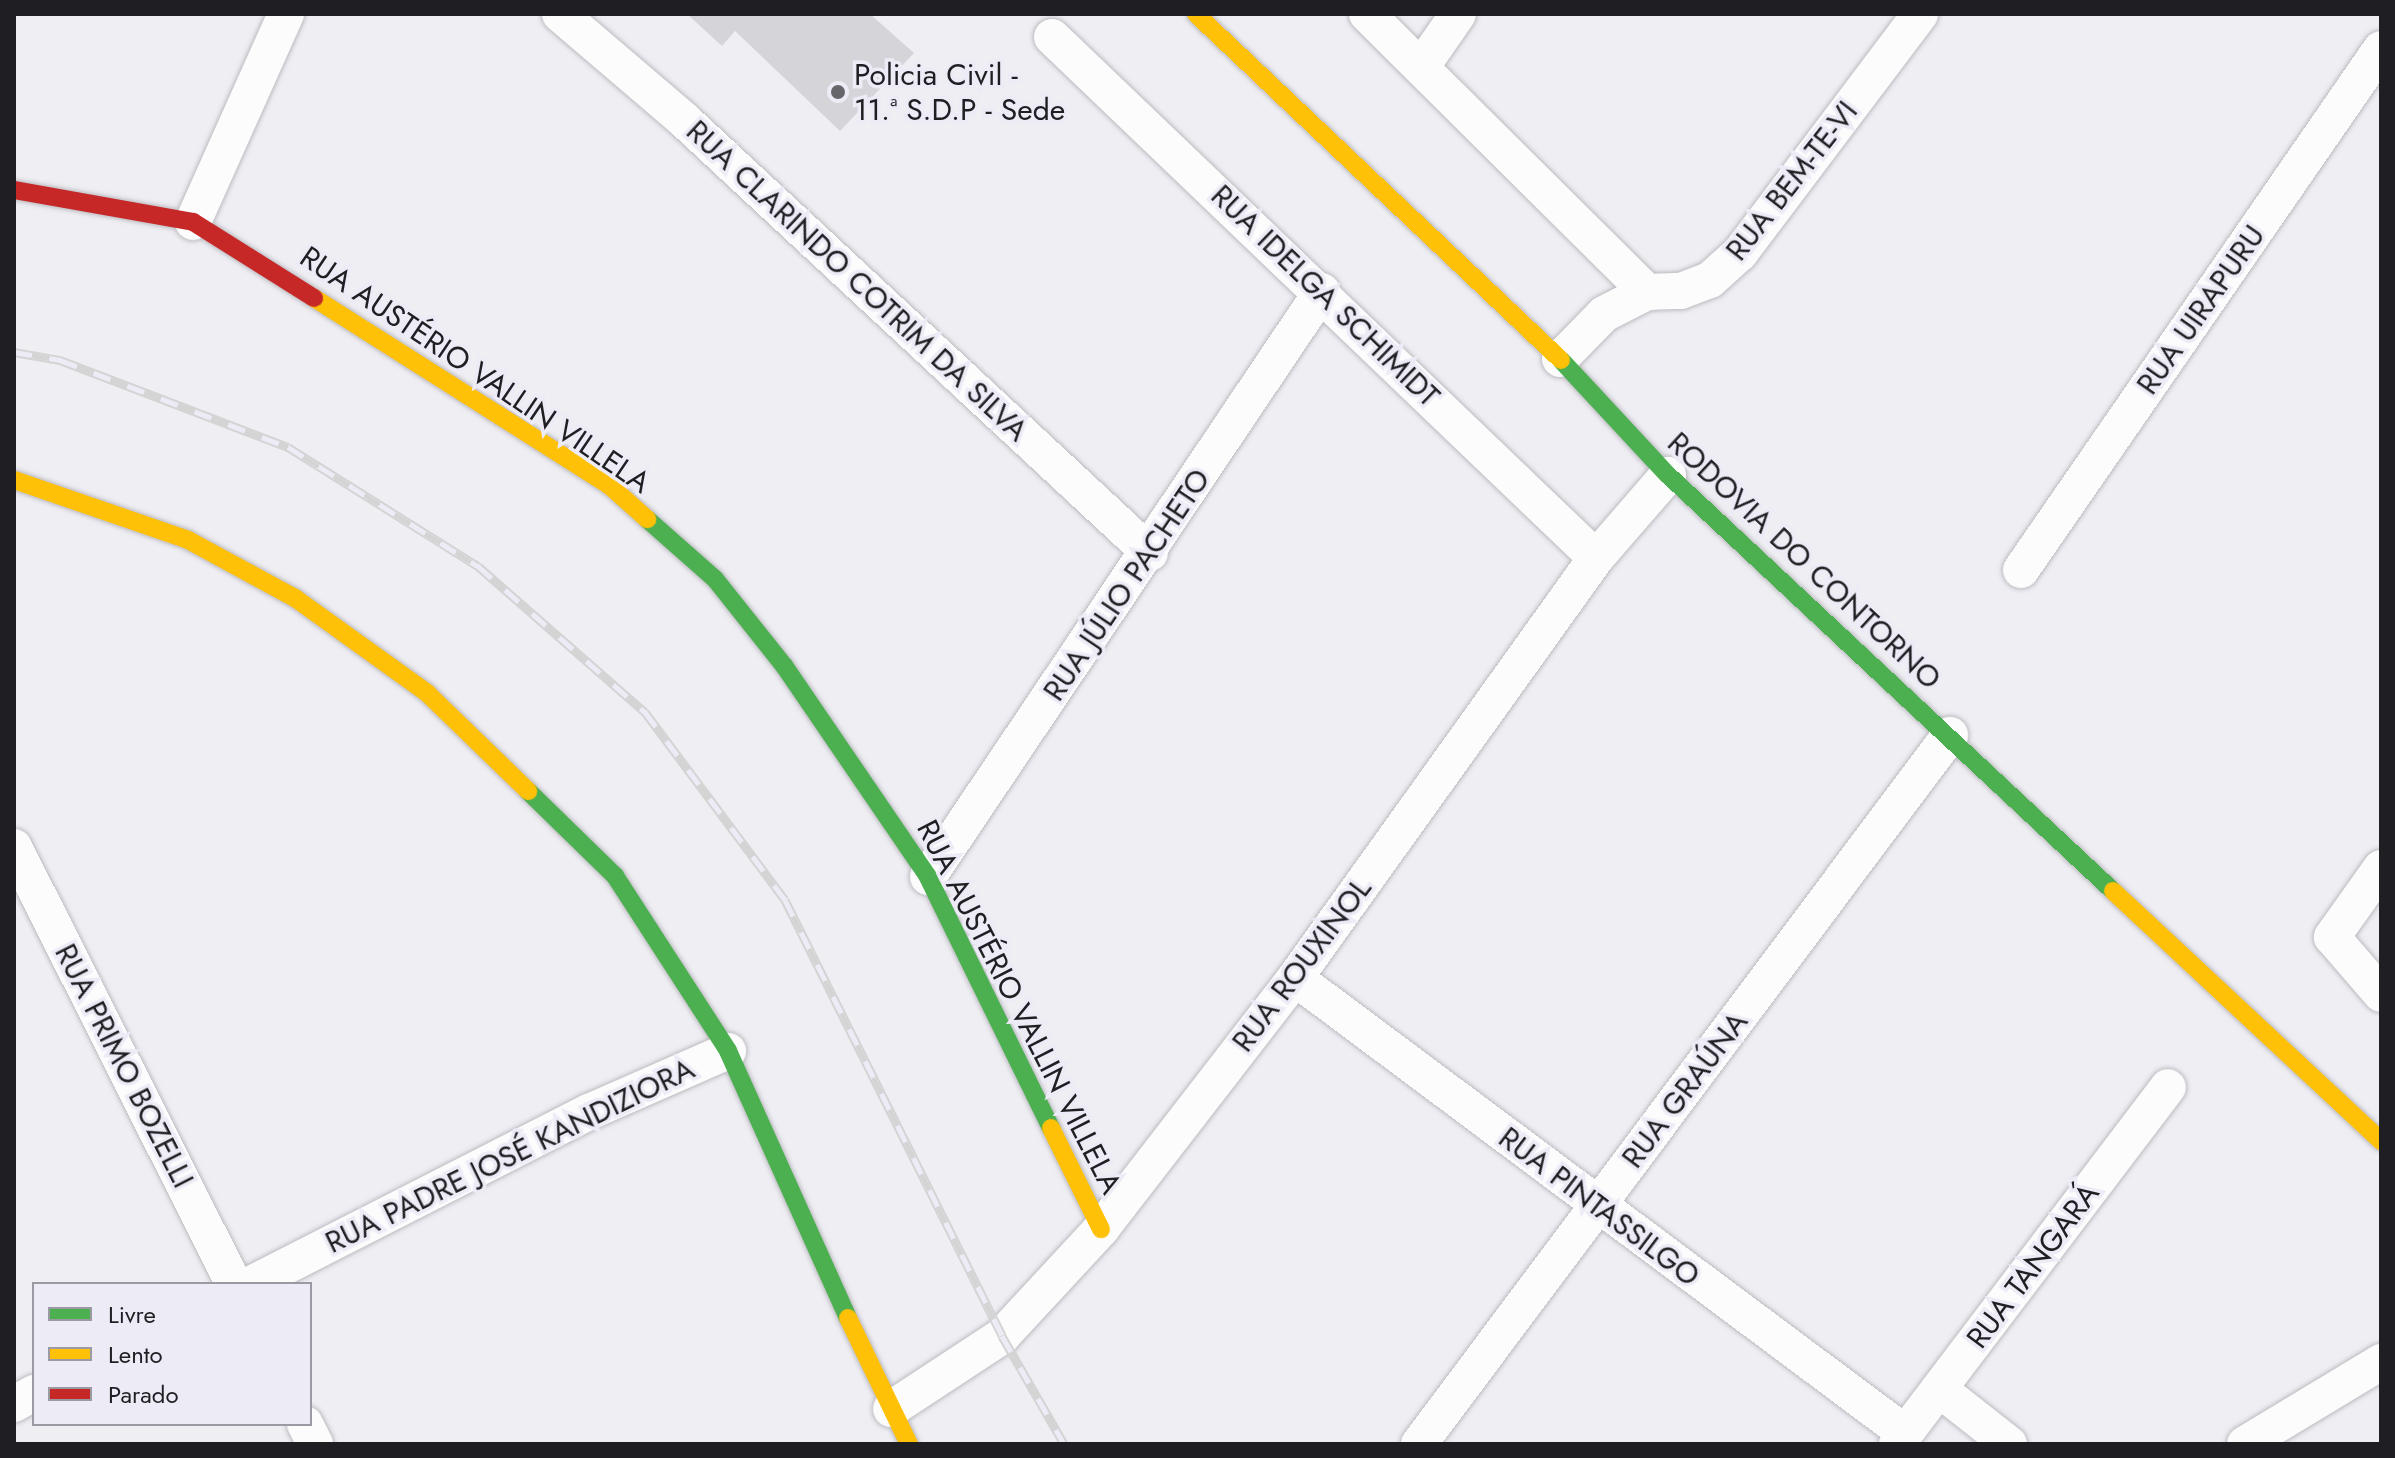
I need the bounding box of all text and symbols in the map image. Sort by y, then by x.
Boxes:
place label: Policia Civil - 11.ª S.D.P - Sede [854,57,1065,128]
marker: Policia Civil - 11.ª S.D.P - Sede [829,83,847,101]
street label: RUA BEM-TE-VI [1719,94,1865,268]
street label: RUA CLARINDO COTRIM DA SILVA [679,113,1035,449]
street label: RUA IDELGA SCHIMIDT [1203,178,1447,414]
street label: RUA UIRAPURU [2129,219,2273,401]
street label: RUA AUSTÉRIO VALLIN VILLELA [293,239,657,501]
street label: RODOVIA DO CONTORNO [1660,425,1948,697]
street label: RUA JÚLIO PACHETO [1036,462,1218,708]
street label: RUA AUSTÉRIO VALLIN VILLELA [909,814,1129,1200]
street label: RUA ROUXINOL [1225,871,1379,1059]
street label: RUA PRIMO BOZELLI [47,938,201,1194]
street label: RUA GRAÚNA [1615,1005,1755,1175]
street label: RUA PADRE JOSÉ KANDIZIORA [320,1051,700,1261]
street label: RUA PINTASSILGO [1492,1120,1706,1294]
street label: RUA TANGARÁ [1959,1176,2107,1356]
legend [32,1282,312,1426]
text: Livre [108,1297,156,1332]
text: Lento [108,1337,163,1372]
text: Parado [108,1377,179,1412]

